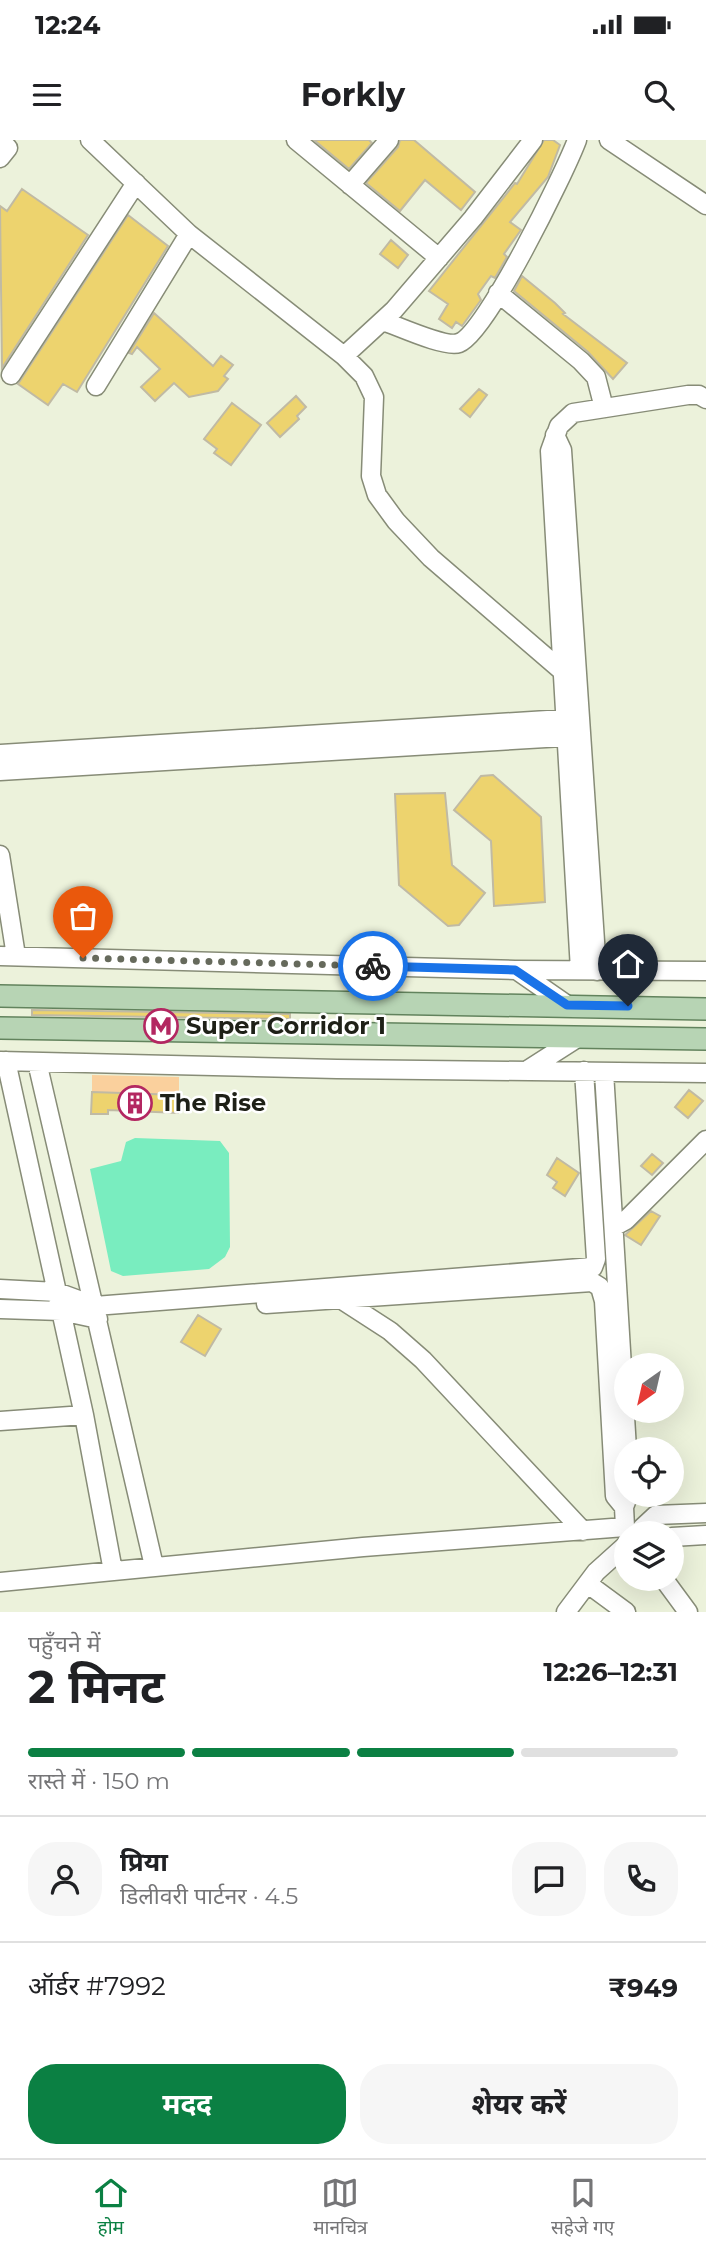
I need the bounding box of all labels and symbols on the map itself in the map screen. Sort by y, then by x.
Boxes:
pin [53,886,113,958]
courier [338,931,408,1001]
pin [598,934,658,1006]
metro station icon: Super Corridor 1 [142,1007,180,1045]
place label: Super Corridor 1 [186,1011,386,1040]
building icon: The Rise [116,1084,154,1122]
place label: The Rise [160,1088,266,1117]
north arrow [614,1353,684,1423]

